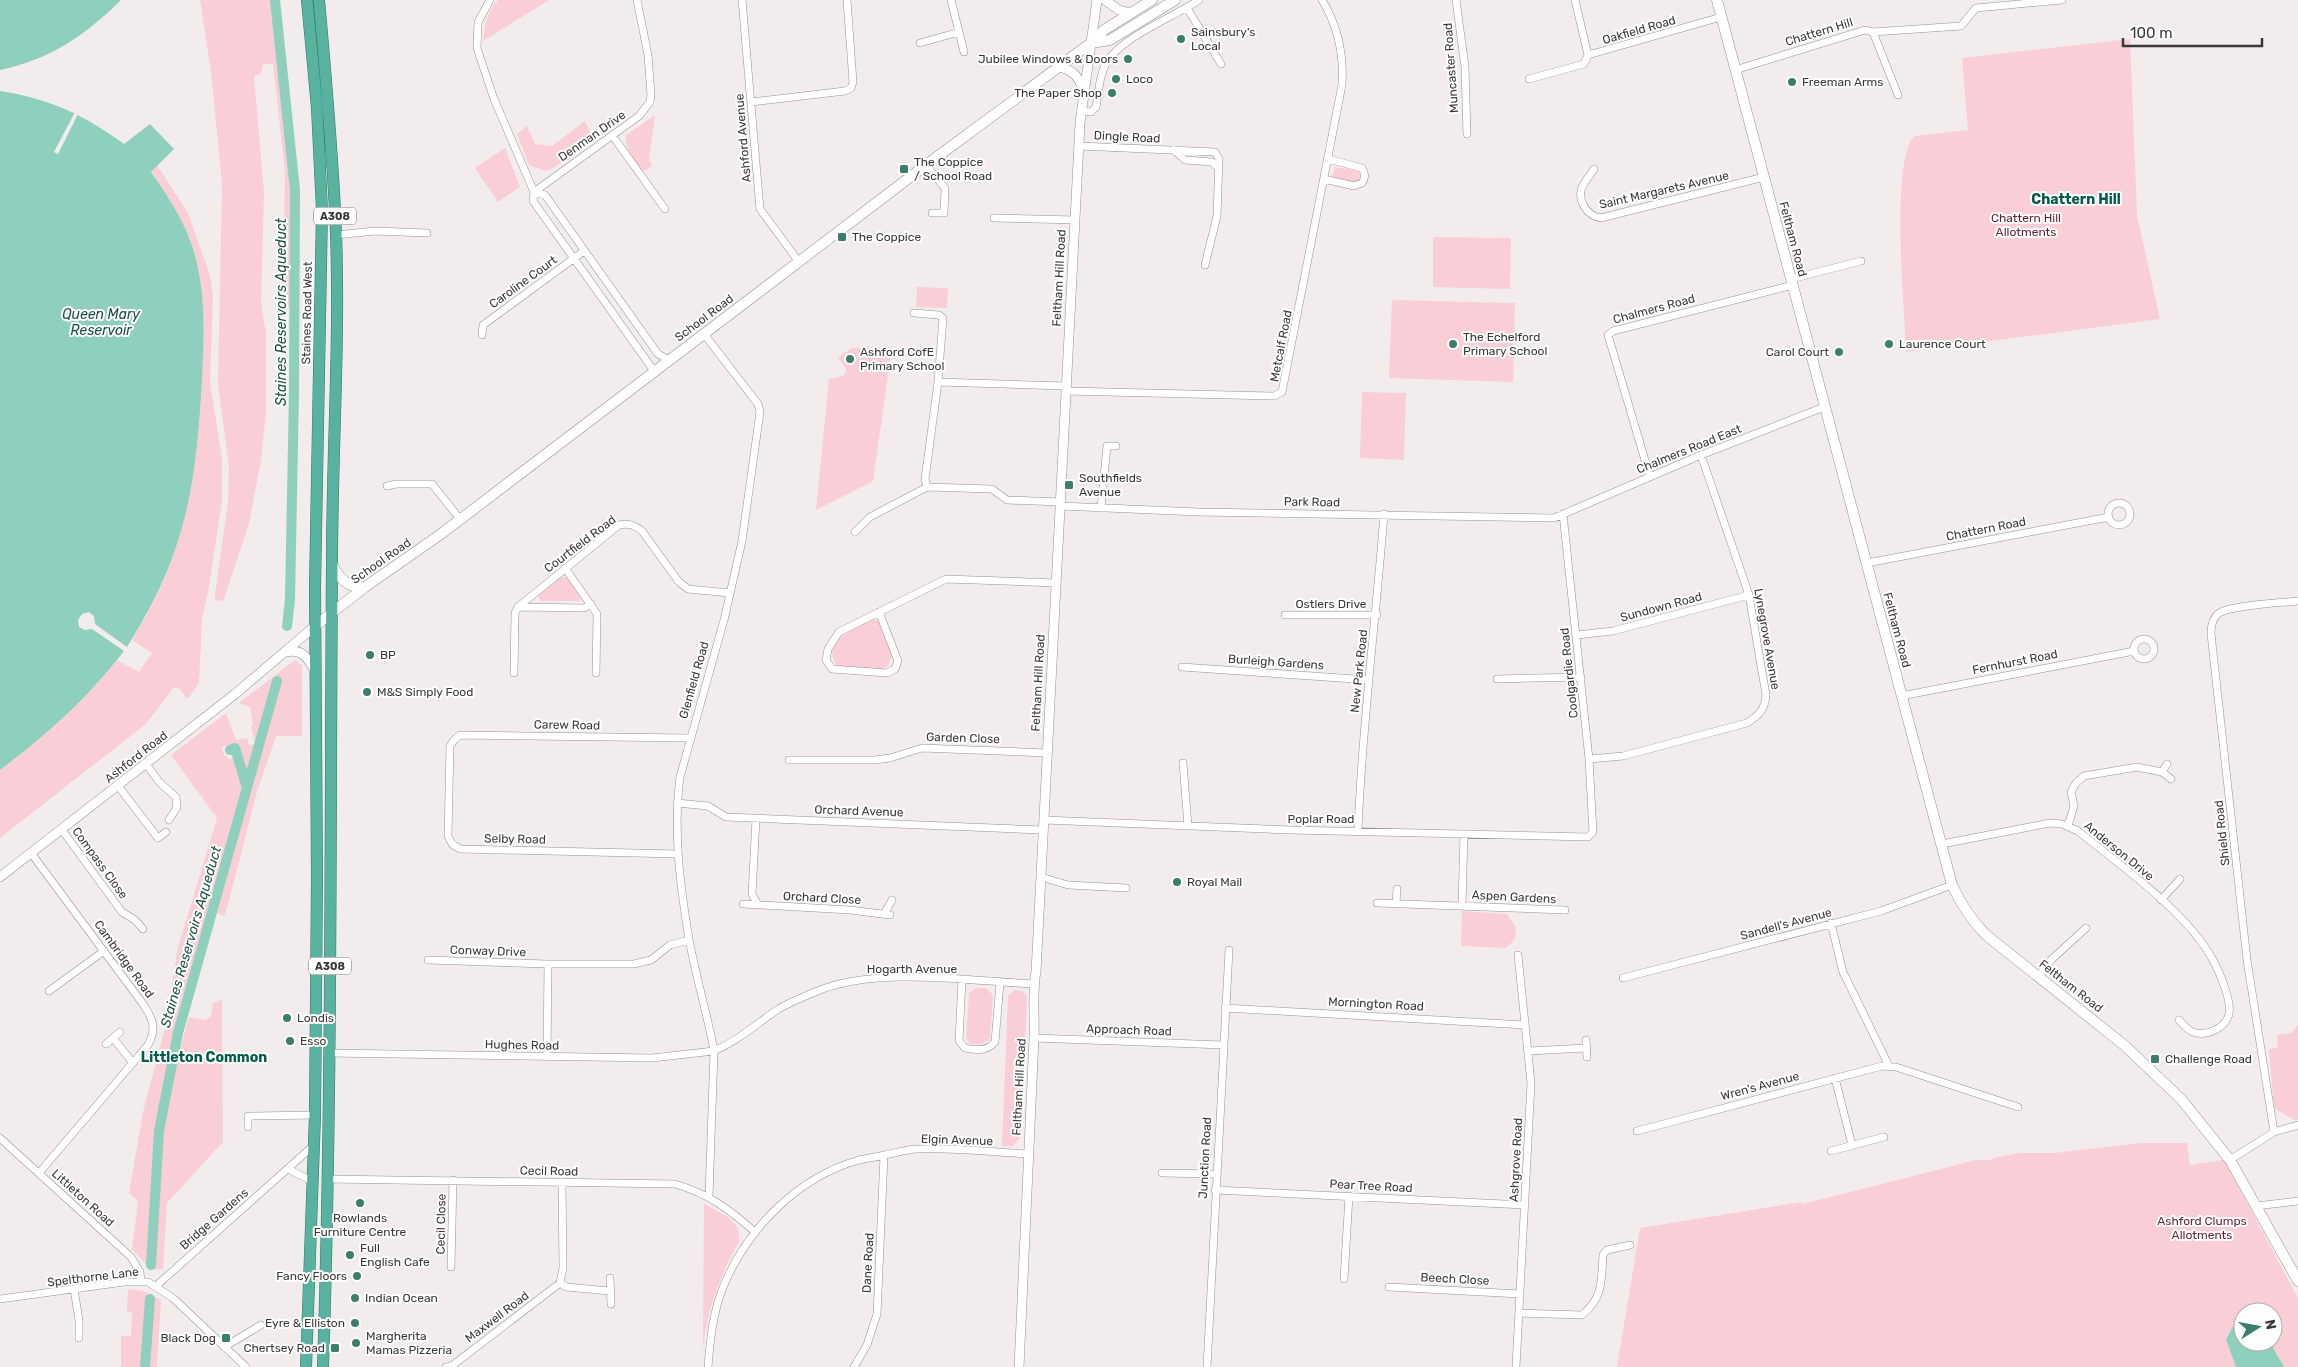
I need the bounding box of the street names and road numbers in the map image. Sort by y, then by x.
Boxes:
street label: Oakfield Road [1601,13,1677,47]
street label: Chattern Hill [1783,15,1855,49]
street label: Muncaster Road [1441,22,1461,114]
street label: Ashford Avenue [732,93,754,183]
street label: Denman Drive [556,108,628,164]
street label: Dingle Road [1093,128,1161,146]
street label: Saint Margarets Avenue [1598,168,1731,212]
street label: Feltham Road [1776,200,1810,278]
road number: A308 [314,208,356,225]
street label: Feltham Hill Road [1049,229,1069,327]
street label: Caroline Court [486,253,560,311]
street label: Staines Road West [299,261,315,365]
street label: Chalmers Road [1611,291,1697,327]
street label: School Road [672,292,736,344]
street label: Metcalf Road [1267,309,1295,383]
street label: Chalmers Road East [1634,421,1744,476]
street label: Park Road [1284,495,1340,509]
street label: Courtfield Road [541,512,619,576]
street label: Chattern Road [1945,514,2027,544]
street label: School Road [349,535,413,587]
street label: Lynegrove Avenue [1751,587,1783,691]
street label: Sundown Road [1619,589,1703,625]
street label: Feltham Road [1880,591,1914,669]
street label: Ostlers Drive [1295,597,1367,611]
street label: Coolgardie Road [1557,627,1581,719]
street label: New Park Road [1348,629,1370,713]
street label: Feltham Hill Road [1028,634,1048,732]
street label: Glenfield Road [676,640,712,720]
street label: Fernhurst Road [1971,647,2059,677]
street label: Burleigh Gardens [1228,652,1324,672]
street label: Carew Road [534,717,600,733]
street label: Ashford Road [102,728,170,786]
street label: Garden Close [926,730,1000,746]
street label: Shield Road [2212,800,2232,866]
street label: Orchard Avenue [814,802,904,820]
street label: Poplar Road [1288,812,1354,826]
street label: Anderson Drive [2081,819,2157,884]
street label: Compass Close [69,824,131,902]
street label: Selby Road [484,831,546,847]
street label: Aspen Gardens [1471,888,1557,906]
street label: Orchard Close [783,889,862,907]
street label: Sandell's Avenue [1739,905,1834,943]
street label: Cambridge Road [91,918,157,1000]
street label: Conway Drive [450,943,527,959]
street label: Feltham Road [2036,957,2106,1015]
road number: A308 [309,958,351,974]
street label: Hogarth Avenue [867,962,958,976]
street label: Mornington Road [1328,995,1424,1013]
street label: Approach Road [1086,1022,1172,1038]
street label: Hughes Road [485,1037,559,1053]
street label: Feltham Hill Road [1009,1038,1029,1136]
street label: Wren's Avenue [1719,1069,1801,1103]
street label: Junction Road [1196,1117,1214,1199]
street label: Ashgrove Road [1507,1118,1525,1202]
street label: Elgin Avenue [921,1132,994,1148]
street label: Cecil Road [520,1163,578,1179]
street label: Littleton Road [49,1166,117,1230]
street label: Pear Tree Road [1329,1177,1413,1195]
street label: Bridge Gardens [177,1186,251,1252]
street label: Cecil Close [433,1193,449,1254]
street label: Dane Road [859,1233,877,1293]
street label: Spelthorne Lane [46,1264,140,1290]
street label: Beech Close [1420,1270,1490,1288]
street label: Maxwell Road [462,1289,532,1345]

